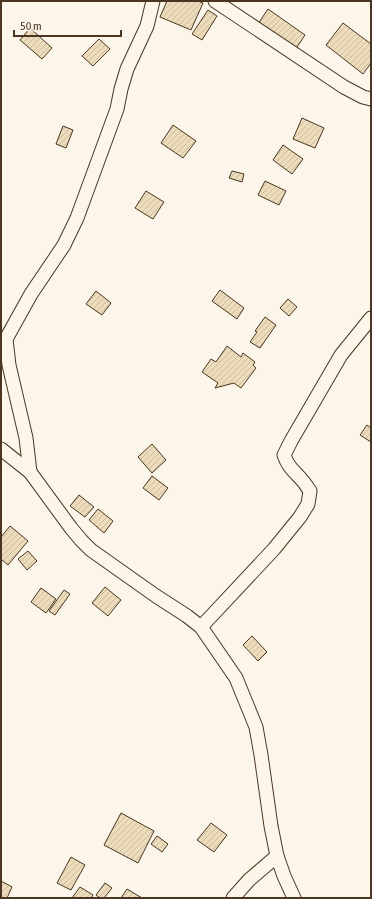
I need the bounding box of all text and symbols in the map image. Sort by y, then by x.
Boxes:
scale bar [14,12,121,38]
text: 50 m [20,19,42,33]

